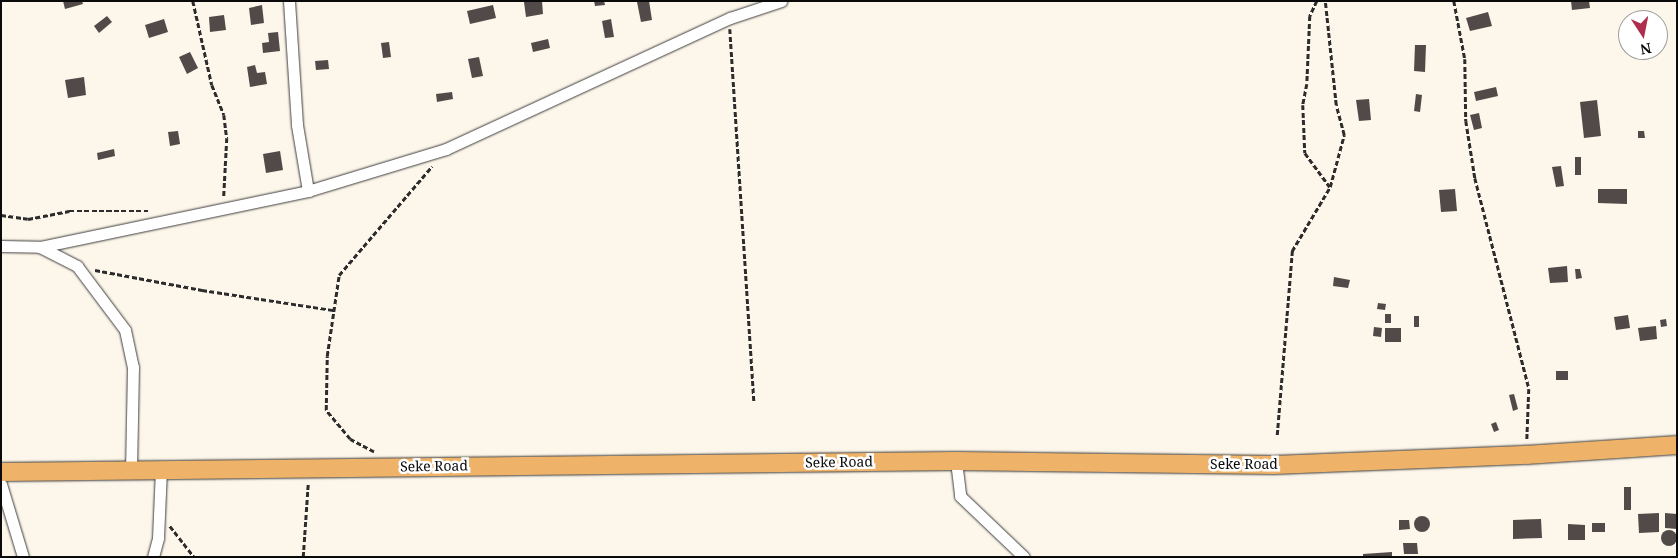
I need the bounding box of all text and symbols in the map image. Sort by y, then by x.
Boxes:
north arrow [1618,10,1668,60]
text: N [1639,39,1653,60]
street label: Seke Road [805,453,873,471]
street label: Seke Road [1210,456,1278,472]
street label: Seke Road [400,457,468,475]

